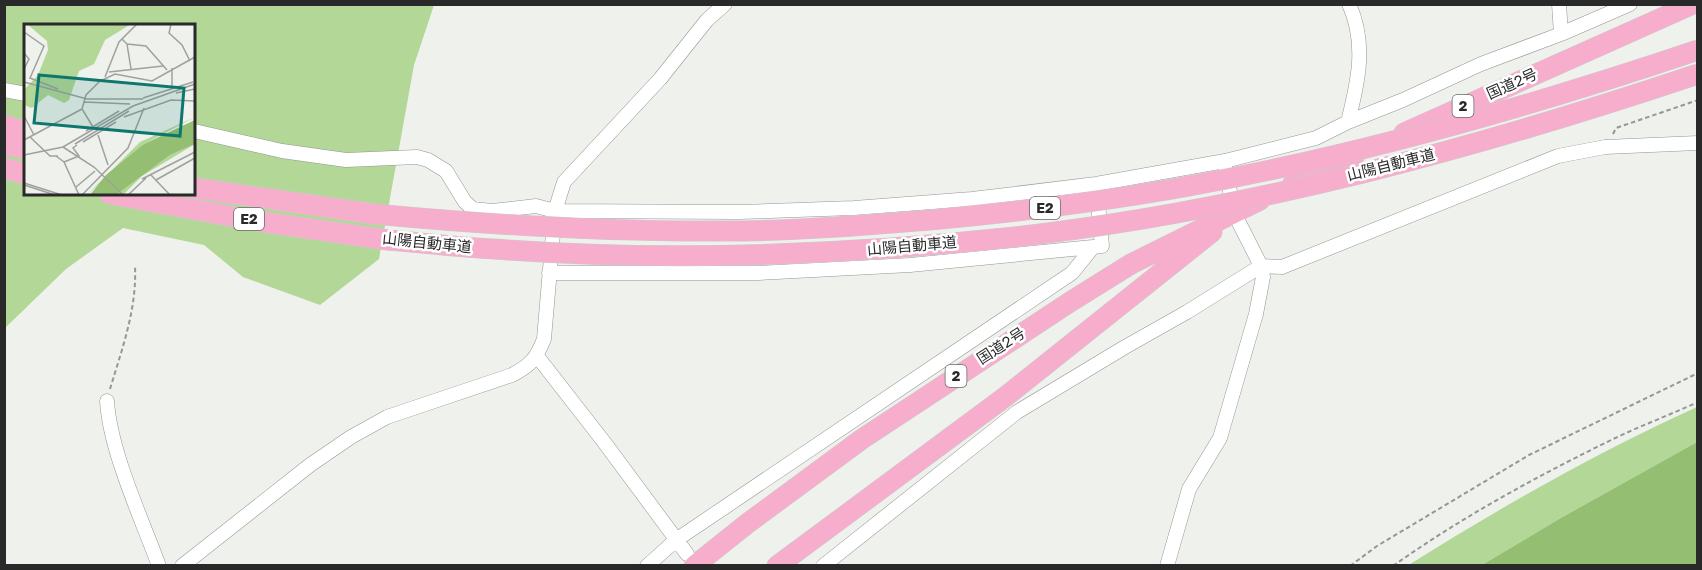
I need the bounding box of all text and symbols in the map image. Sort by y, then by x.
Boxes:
inset map [24,24,195,195]
street label: 国道2号 [1483,64,1540,102]
road number: 2 [1452,95,1474,117]
street label: 山陽自動車道 [1345,144,1437,184]
road number: E2 [1030,197,1060,219]
road number: E2 [234,208,264,230]
street label: 山陽自動車道 [381,228,473,256]
street label: 山陽自動車道 [866,232,958,258]
street label: 国道2号 [973,323,1028,367]
road number: 2 [946,365,966,387]

